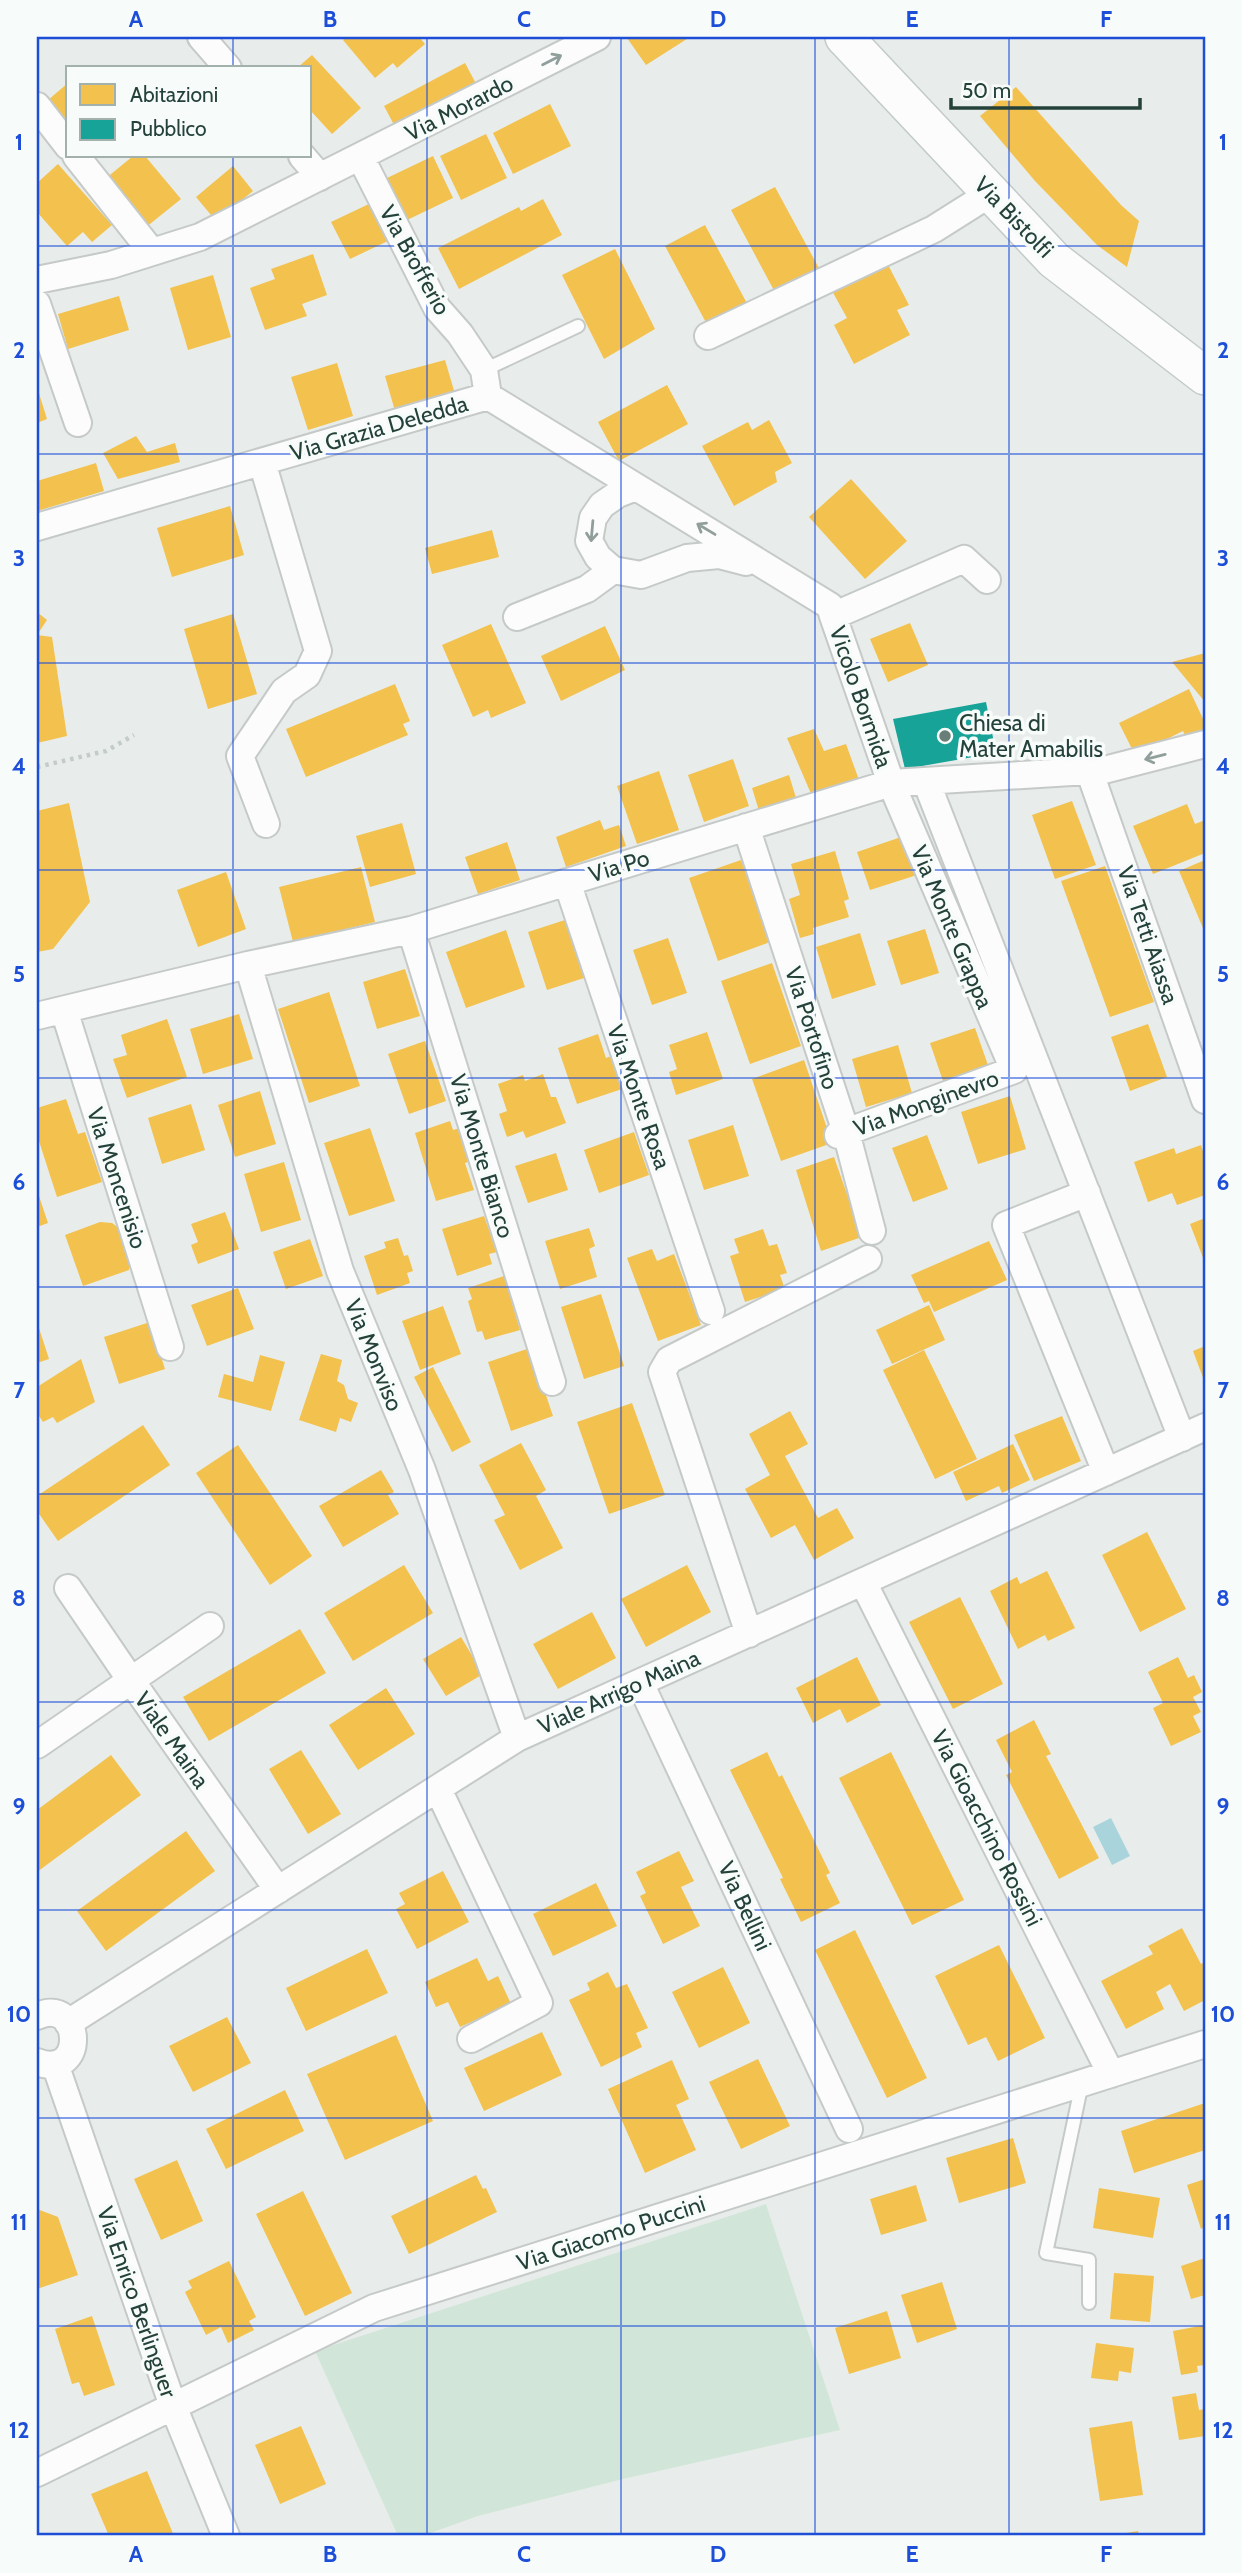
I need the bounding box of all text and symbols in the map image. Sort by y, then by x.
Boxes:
text: A [129,5,144,33]
text: B [323,5,337,33]
text: C [517,5,531,33]
text: D [710,5,726,33]
text: E [905,5,919,33]
text: F [1100,5,1112,33]
one-way arrow [541,52,562,66]
legend [66,66,312,158]
scale bar [951,66,1140,110]
street label: Via Morardo [400,69,518,147]
text: 50 m [962,78,1011,103]
text: Abitazioni [130,82,218,107]
text: Pubblico [130,116,207,141]
text: 1 [15,128,23,156]
text: 1 [1219,128,1227,156]
street label: Via Bistolfi [968,170,1060,264]
street label: Via Brofferio [373,200,457,320]
text: 2 [13,336,25,364]
text: 2 [1217,336,1229,364]
street label: Via Grazia Deledda [287,389,471,467]
one-way arrow [585,519,598,542]
one-way arrow [696,522,716,536]
text: 3 [13,544,25,572]
text: 3 [1217,544,1229,572]
street label: Vicolo Bormida [824,622,898,772]
place label: Chiesa di Mater Amabilis [959,709,1103,763]
marker: Chiesa di Mater Amabilis [937,728,953,744]
one-way arrow [1144,751,1166,764]
text: 4 [12,752,26,780]
text: 4 [1216,752,1230,780]
street label: Via Monte Grappa [905,841,999,1013]
street label: Via Po [585,844,653,888]
street label: Via Tetti Aiassa [1111,862,1185,1008]
text: 5 [13,960,25,988]
text: 5 [1217,960,1229,988]
street label: Via Portofino [779,963,845,1093]
street label: Via Monte Rosa [601,1021,677,1173]
street label: Via Monginevro [850,1064,1002,1142]
street label: Via Monte Bianco [444,1071,520,1241]
street label: Via Moncenisio [81,1104,153,1252]
text: 6 [13,1168,25,1196]
text: 6 [1217,1168,1229,1196]
street label: Via Monviso [339,1295,409,1415]
text: 7 [13,1376,25,1404]
text: 7 [1217,1376,1229,1404]
text: 8 [12,1584,26,1612]
text: 8 [1216,1584,1230,1612]
street label: Viale Arrigo Maina [534,1644,704,1740]
street label: Viale Maina [129,1686,215,1794]
street label: Via Gioacchino Rossini [925,1725,1049,1931]
text: 9 [13,1792,25,1820]
text: 9 [1217,1792,1229,1820]
street label: Via Bellini [712,1857,778,1955]
text: 10 [7,2000,31,2028]
text: 10 [1211,2000,1235,2028]
street label: Via Giacomo Puccini [513,2189,709,2277]
street label: Via Enrico Berlinguer [91,2203,183,2402]
text: 11 [11,2208,27,2236]
text: 11 [1215,2208,1231,2236]
text: 12 [9,2416,29,2444]
text: 12 [1213,2416,1233,2444]
text: A [129,2540,144,2568]
text: B [323,2540,337,2568]
text: C [517,2540,531,2568]
text: D [710,2540,726,2568]
text: E [905,2540,919,2568]
text: F [1100,2540,1112,2568]

